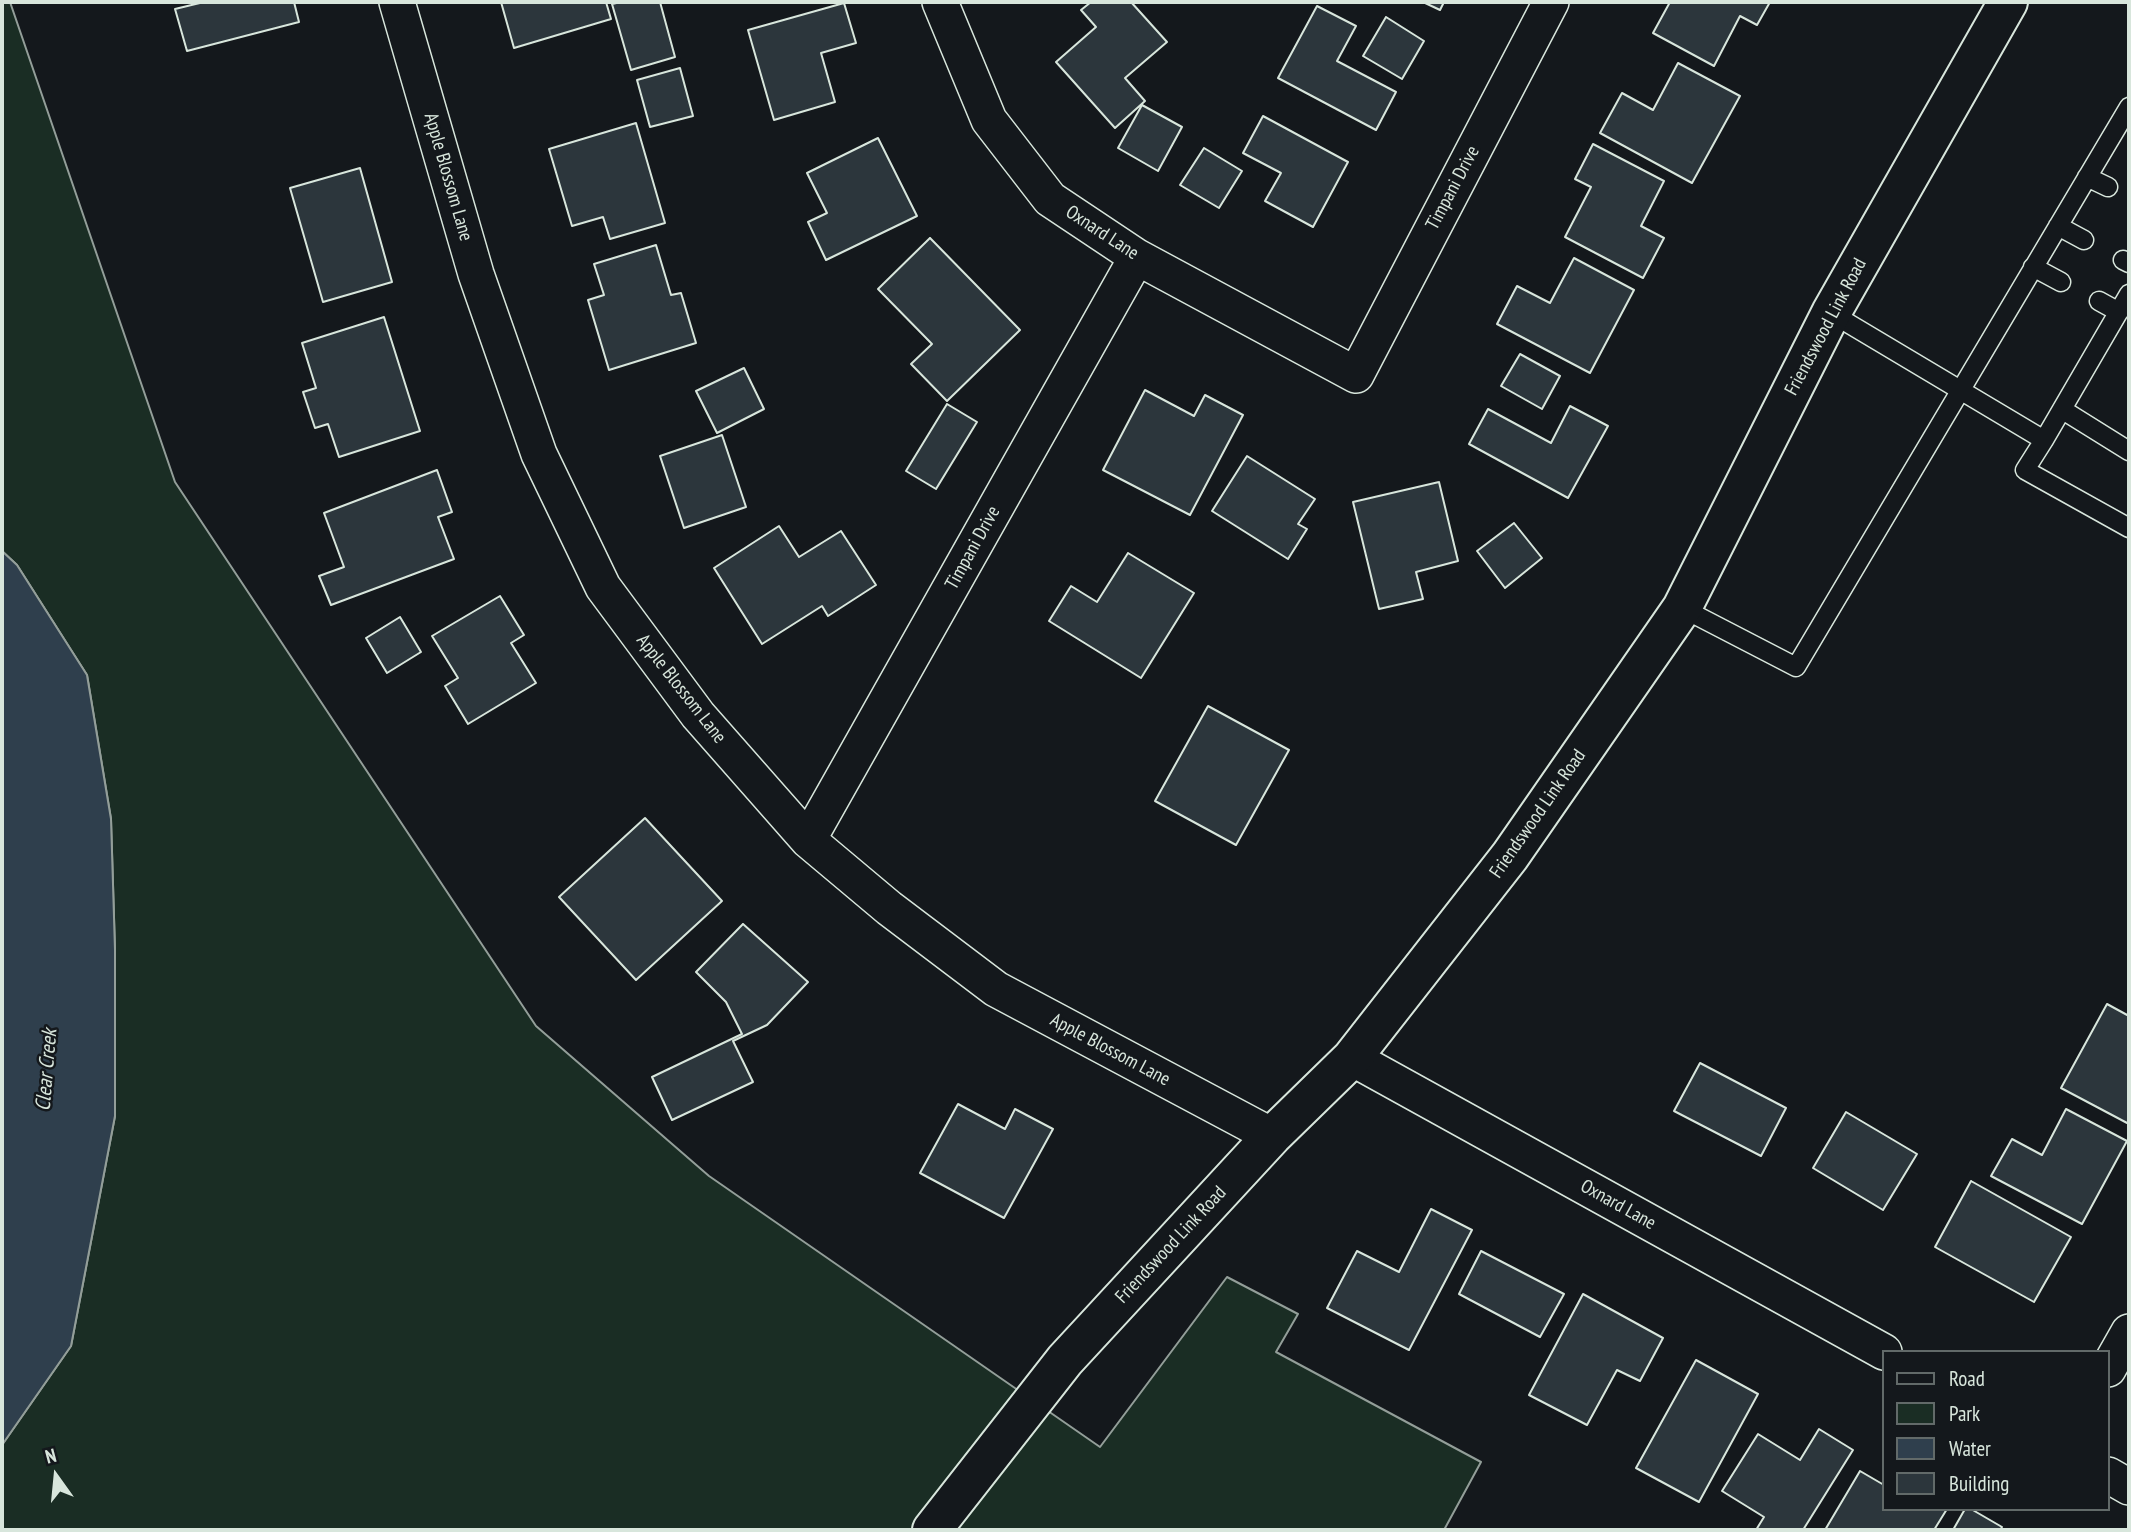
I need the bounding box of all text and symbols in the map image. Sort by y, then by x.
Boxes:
street label: Apple Blossom Lane [419,110,477,244]
street label: Timpani Drive [1421,142,1485,234]
street label: Oxnard Lane [1061,201,1143,265]
street label: Friendswood Link Road [1780,255,1872,399]
street label: Timpani Drive [941,502,1005,594]
street label: Apple Blossom Lane [631,630,731,748]
street label: Friendswood Link Road [1485,745,1591,883]
street label: Apple Blossom Lane [1046,1009,1174,1091]
water label: Clear Creek [31,1028,63,1112]
street label: Oxnard Lane [1576,1175,1660,1235]
street label: Friendswood Link Road [1111,1182,1231,1308]
legend [1882,1350,2110,1511]
text: Road [1949,1365,1985,1392]
text: Park [1949,1400,1980,1427]
text: Water [1949,1435,1991,1462]
north arrow [21,1441,91,1511]
text: N [42,1443,59,1469]
text: Building [1949,1470,2009,1497]

